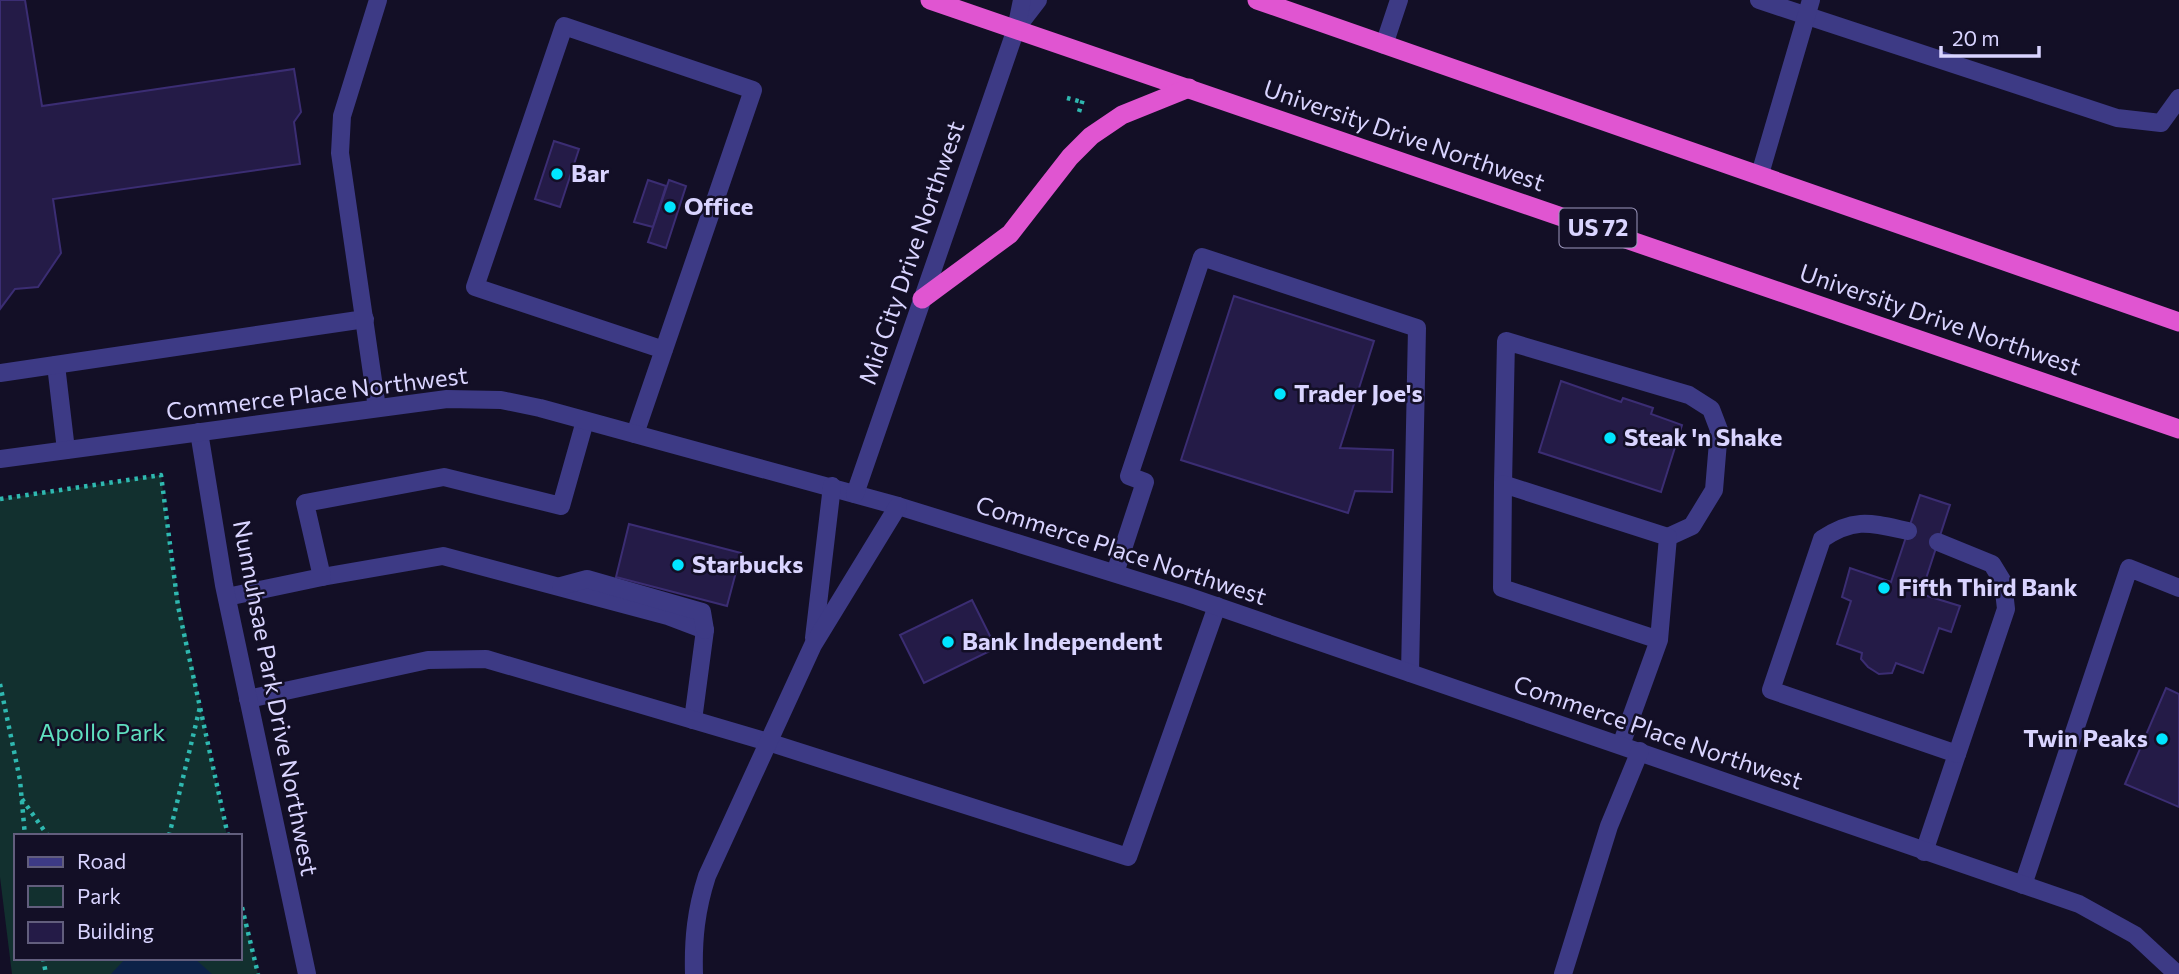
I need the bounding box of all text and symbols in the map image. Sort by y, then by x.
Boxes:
scale bar [1941,14,2039,58]
text: 20 m [1952,25,2000,50]
street label: University Drive Northwest [1260,73,1549,196]
street label: Mid City Drive Northwest [852,117,969,388]
place label: Bar [571,158,610,187]
marker: Bar [549,166,565,182]
place label: Office [684,191,754,220]
marker: Office [662,199,678,215]
road number: US 72 [1560,208,1636,247]
street label: University Drive Northwest [1796,257,2085,380]
street label: Commerce Place Northwest [164,360,470,425]
place label: Trader Joe's [1294,378,1423,407]
marker: Trader Joe's [1272,386,1288,402]
place label: Steak 'n Shake [1624,422,1783,451]
marker: Steak 'n Shake [1602,430,1618,446]
street label: Commerce Place Northwest [972,489,1271,610]
street label: Nunnuhsae Park Drive Northwest [228,517,325,878]
place label: Starbucks [692,549,803,578]
marker: Starbucks [670,557,686,573]
place label: Fifth Third Bank [1898,572,2078,601]
marker: Fifth Third Bank [1876,580,1892,596]
place label: Bank Independent [962,626,1162,655]
marker: Bank Independent [940,634,956,650]
street label: Commerce Place Northwest [1510,668,1807,795]
park label: Apollo Park [39,717,165,746]
place label: Twin Peaks [2023,723,2148,752]
marker: Twin Peaks [2154,731,2170,747]
legend [14,834,242,960]
text: Road [77,848,126,873]
text: Park [77,883,121,908]
text: Building [77,918,154,943]

